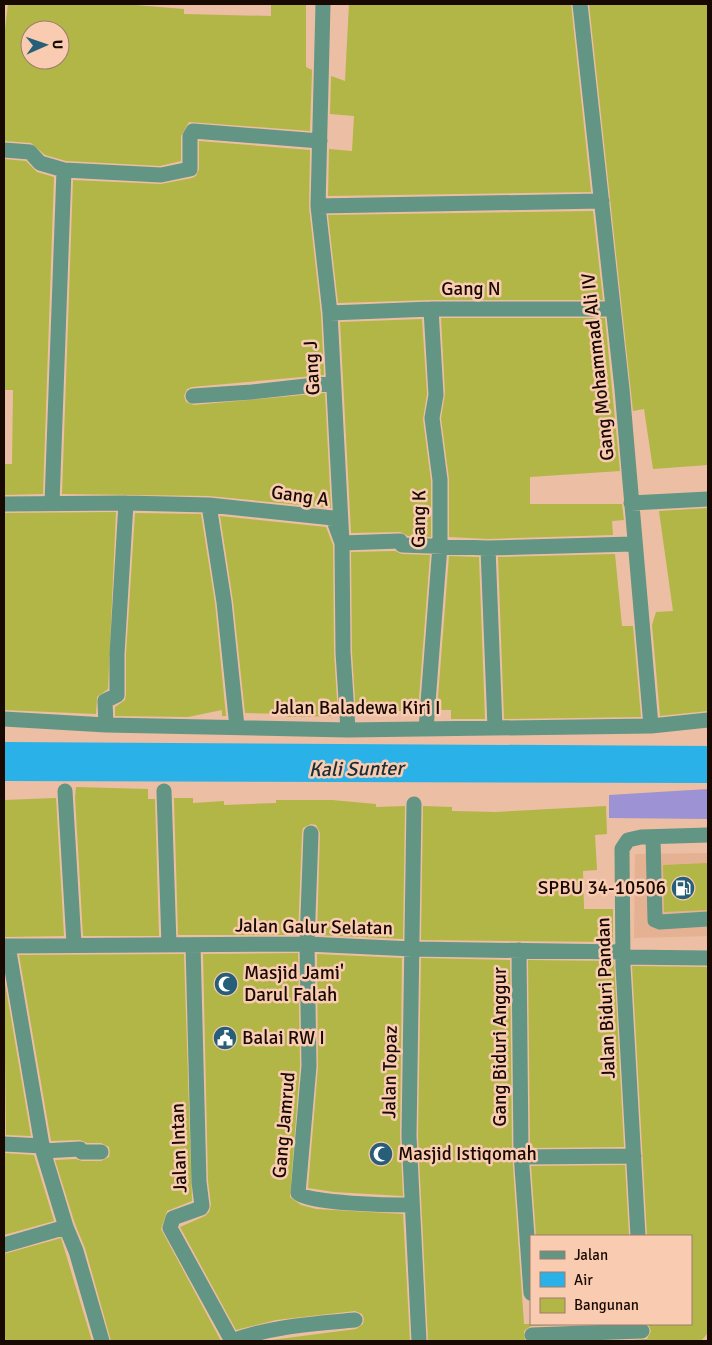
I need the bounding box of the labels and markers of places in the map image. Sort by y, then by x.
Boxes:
fuel station icon: SPBU 34-10506 [670,875,696,901]
place label: SPBU 34-10506 [538,876,666,900]
place label: Masjid Jami' Darul Falah [244,961,344,1007]
mosque icon: Masjid Jami' Darul Falah [213,971,239,997]
public building icon: Balai RW I [212,1025,238,1051]
place label: Balai RW I [242,1026,325,1050]
mosque icon: Masjid Istiqomah [368,1141,394,1167]
place label: Masjid Istiqomah [398,1142,537,1166]

